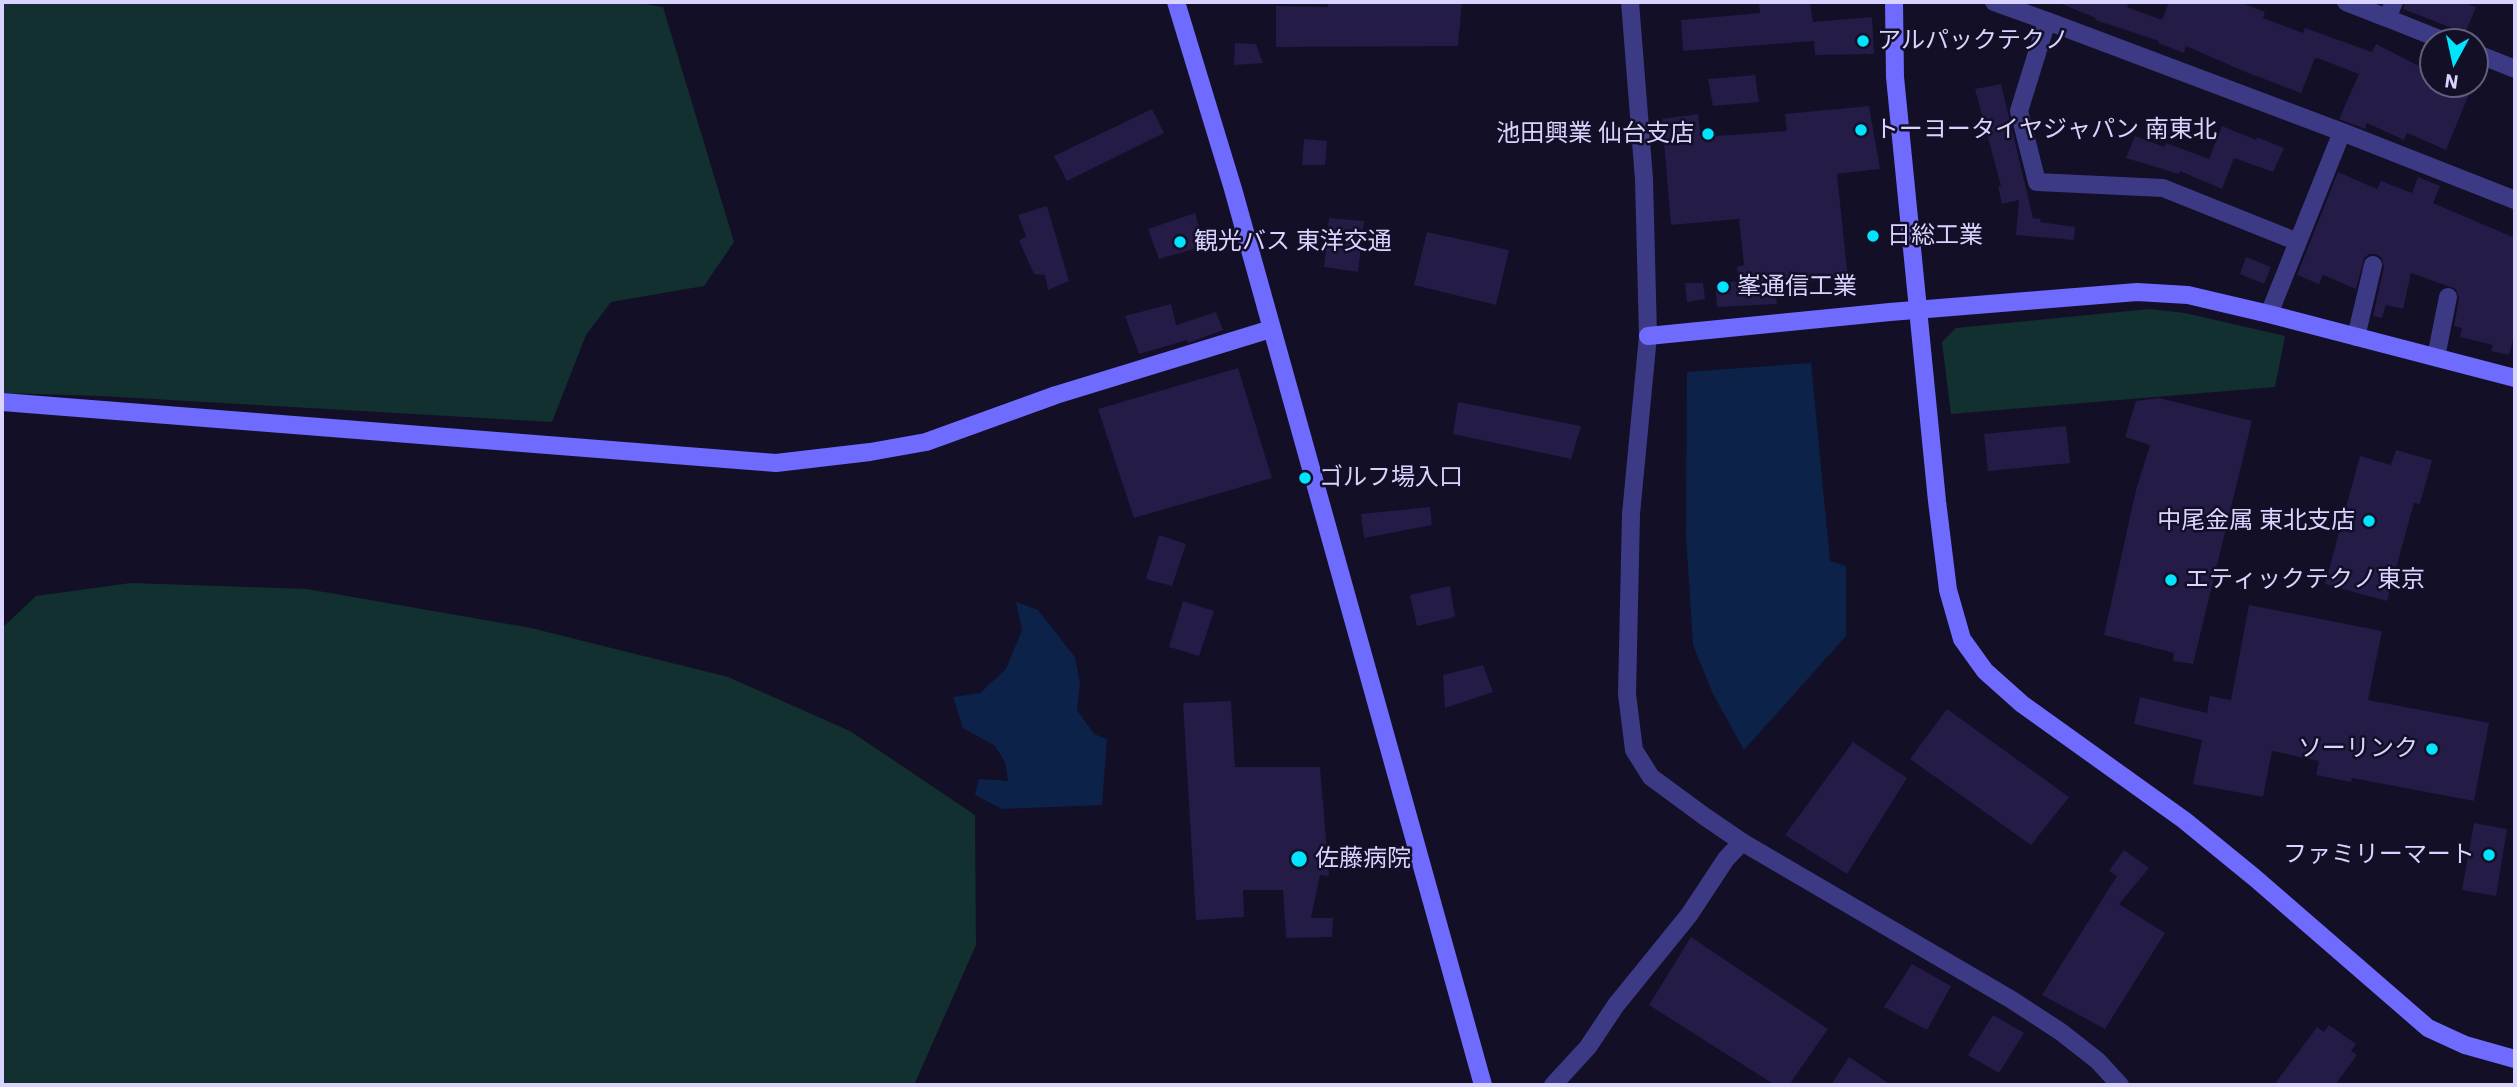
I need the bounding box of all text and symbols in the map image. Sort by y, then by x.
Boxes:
place label: アルパックテクノ [1877,27,2069,55]
north arrow [2419,28,2489,98]
marker: アルパックテクノ [1855,33,1871,49]
text: N [2443,69,2460,95]
place label: トーヨータイヤジャパン 南東北 [1875,116,2217,144]
place label: 池田興業 仙台支店 [1496,120,1694,148]
marker: トーヨータイヤジャパン 南東北 [1853,122,1869,138]
marker: 池田興業 仙台支店 [1700,126,1716,142]
place label: 日総工業 [1887,222,1983,250]
place label: 観光バス 東洋交通 [1194,228,1392,256]
marker: 日総工業 [1865,228,1881,244]
marker: 観光バス 東洋交通 [1172,234,1188,250]
place label: 峯通信工業 [1737,273,1857,301]
marker: 峯通信工業 [1715,279,1731,295]
place label: ゴルフ場入口 [1319,464,1463,492]
marker: ゴルフ場入口 [1297,470,1313,486]
place label: 中尾金属 東北支店 [2157,507,2355,535]
marker: 中尾金属 東北支店 [2361,513,2377,529]
place label: エティックテクノ東京 [2185,566,2425,594]
marker: エティックテクノ東京 [2163,572,2179,588]
place label: ソーリンク [2298,735,2418,763]
marker: ソーリンク [2424,741,2440,757]
place label: ファミリーマート [2283,841,2475,869]
place label: 佐藤病院 [1315,845,1411,873]
marker: ファミリーマート [2481,847,2497,863]
marker: 佐藤病院 [1289,849,1309,869]

